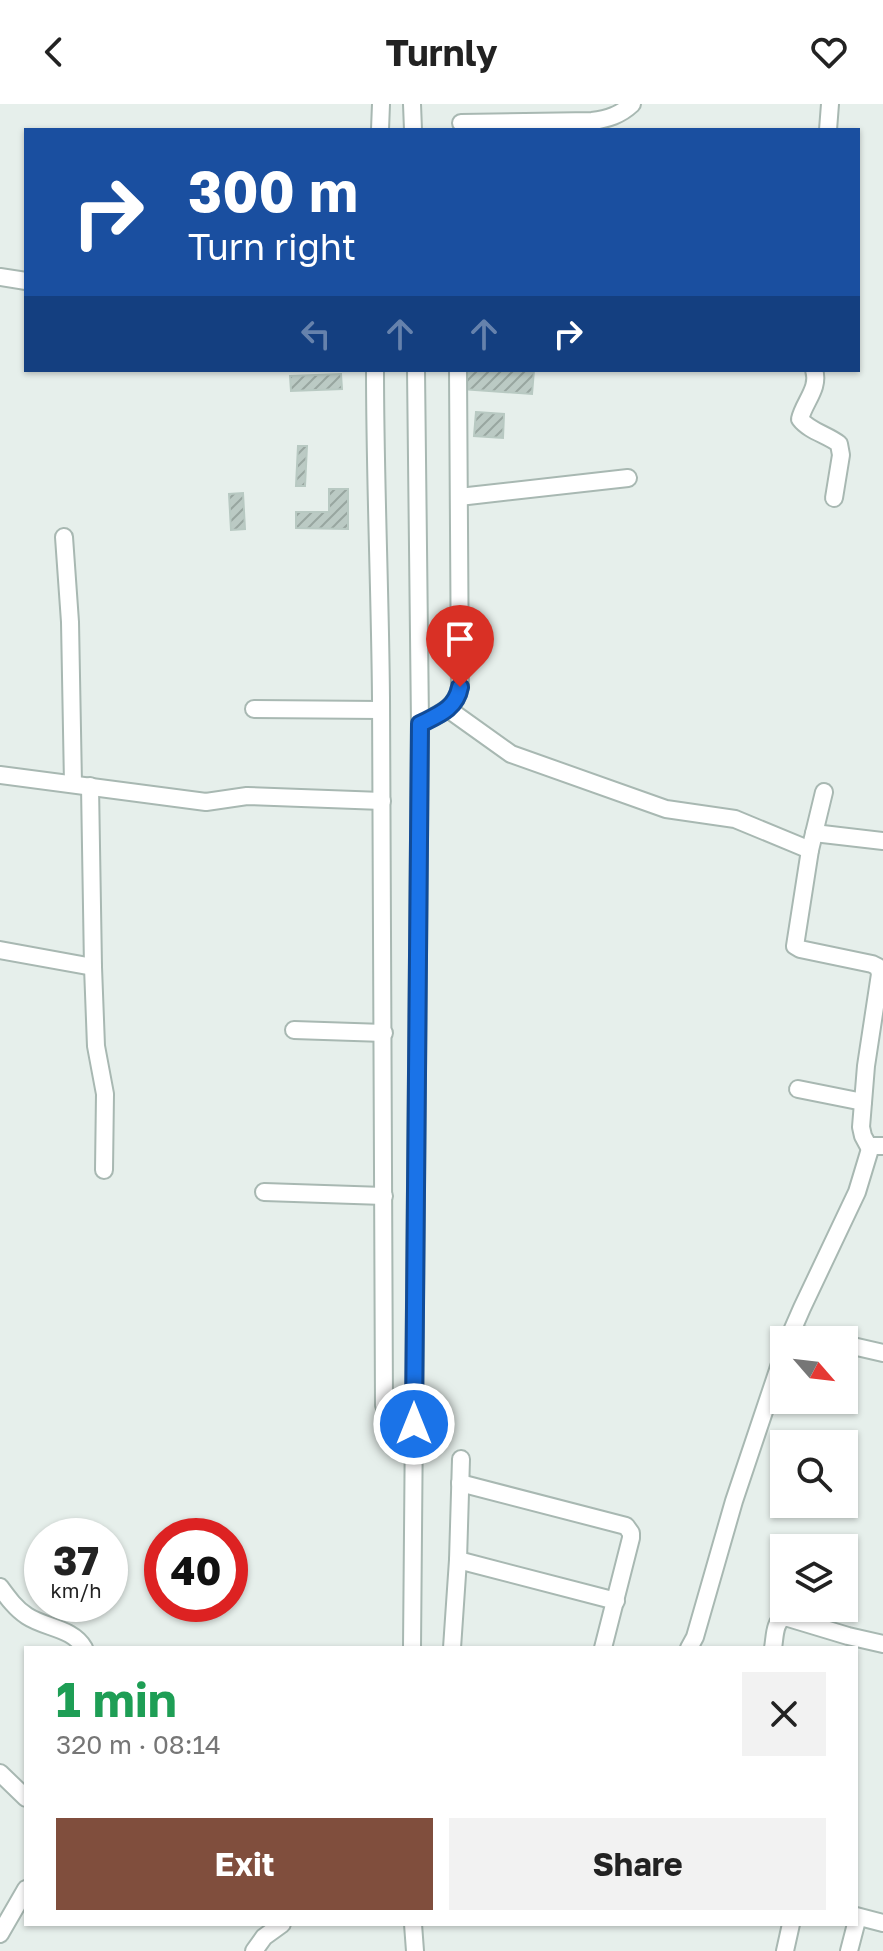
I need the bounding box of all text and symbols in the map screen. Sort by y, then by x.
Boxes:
icon: back [32,30,76,74]
icon: heart [807,30,851,74]
text: Turnly [385,31,498,74]
text: 300 m [188,157,358,224]
icon: right [56,160,160,264]
text: Turn right [188,225,356,268]
icon: left [294,312,338,356]
icon: ahead [378,312,422,356]
icon: ahead [462,312,506,356]
icon: right [546,312,590,356]
pin [426,605,494,687]
icon: arrive [438,617,482,661]
north arrow [770,1326,858,1414]
map controls [770,1326,858,1622]
position arrow [372,1382,456,1466]
button: search [770,1430,858,1518]
speed limit sign: 40 [144,1518,248,1622]
button: layers [770,1534,858,1622]
text: 37 [53,1536,99,1584]
text: km/h [51,1578,101,1602]
text: 1 min [56,1670,177,1728]
button: close [742,1672,826,1756]
text: 320 m · 08:14 [56,1729,221,1760]
button: Exit [56,1818,433,1910]
button: Share [449,1818,826,1910]

